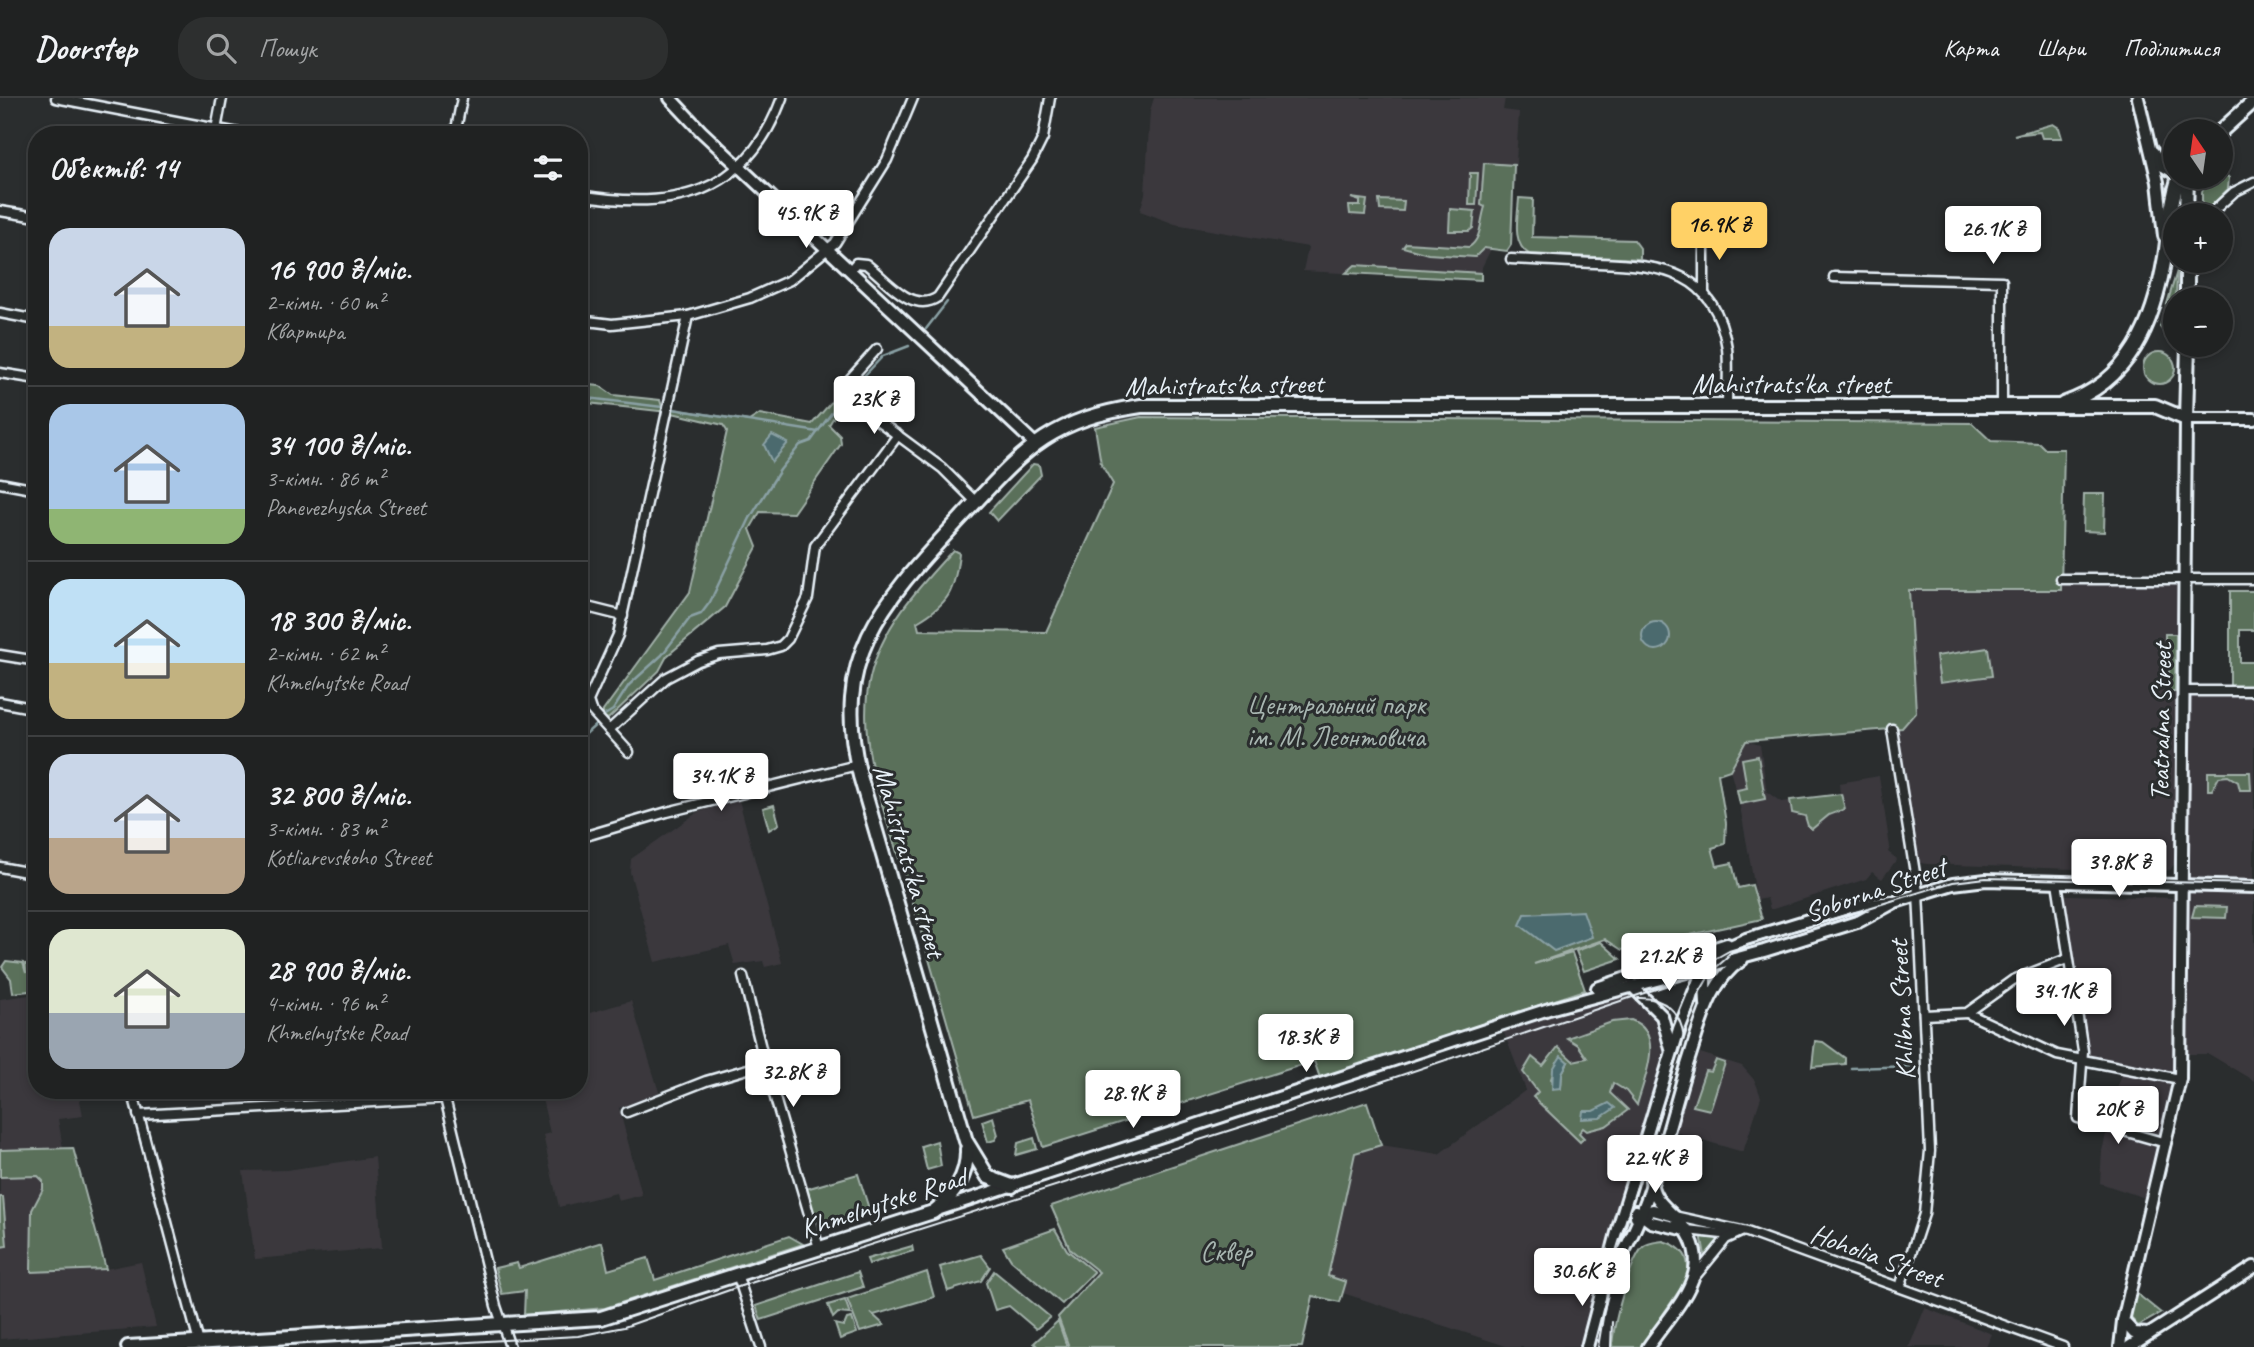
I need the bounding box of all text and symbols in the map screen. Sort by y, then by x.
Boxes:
search box [178,17,668,80]
text: Doorstep [35,27,136,69]
icon: search [202,29,240,67]
text: Пошук [258,32,317,65]
text: Карта [1943,33,1998,63]
text: Шари [2036,33,2086,63]
text: Поділитися [2124,33,2219,63]
north arrow [2163,119,2233,189]
map controls [2163,119,2233,357]
text: Об’єктів: 14 [49,149,178,187]
icon: filters [529,149,567,187]
pin: 45.9K ₴ [741,190,871,250]
text: 45.9K ₴ [775,198,837,227]
pin: 16.9K ₴ [1654,202,1784,262]
button: + [2163,203,2233,273]
pin: 26.1K ₴ [1928,206,2058,266]
text: 16.9K ₴ [1687,210,1751,239]
text: 26.1K ₴ [1961,214,2025,243]
text: 16 900 ₴/міс. [266,250,411,288]
icon: home [105,256,189,340]
button: − [2163,287,2233,357]
text: 2-кімн. · 60 m² [266,288,384,317]
text: Квартира [266,317,344,346]
street label: Mahistrats'ka street [1124,365,1326,404]
street label: Mahistrats'ka street [1692,366,1893,401]
pin: 23K ₴ [825,376,923,436]
text: 23K ₴ [850,384,898,413]
text: 34 100 ₴/міс. [266,426,411,464]
icon: home [105,432,189,516]
text: 3-кімн. · 86 m² [266,464,384,493]
text: Panevezhyska Street [266,493,426,522]
text: 18 300 ₴/міс. [266,601,411,639]
icon: home [105,607,189,691]
text: 2-кімн. · 62 m² [266,639,384,668]
street label: Teatralna Street [2142,640,2179,801]
text: Khmelnytske Road [266,668,408,697]
park label: Центральний парк ім. М. Леонтовича [1246,687,1427,754]
pin: 34.1K ₴ [656,754,786,813]
text: 34.1K ₴ [689,761,753,790]
street label: Mahistrats'ka street [865,761,954,964]
text: 32 800 ₴/міс. [266,776,411,814]
icon: home [105,782,189,866]
text: 3-кімн. · 83 m² [266,814,384,843]
pin: 39.8K ₴ [2054,840,2184,899]
text: Kotliarevskoho Street [266,843,431,872]
text: 39.8K ₴ [2087,847,2151,876]
street label: Soborna Street [1800,848,1954,930]
pin: 21.2K ₴ [1604,934,1734,993]
street label: Khlibna Street [1880,936,1923,1081]
text: 21.2K ₴ [1637,941,1701,970]
text: 28 900 ₴/міс. [266,951,410,989]
icon: home [105,957,189,1041]
pin: 34.1K ₴ [1999,968,2129,1028]
text: 34.1K ₴ [2032,976,2096,1005]
text: 4-кімн. · 96 m² [266,989,384,1018]
pin: 18.3K ₴ [1241,1014,1371,1074]
text: Khmelnytske Road [266,1018,408,1047]
text: 18.3K ₴ [1274,1022,1338,1051]
pin: 32.8K ₴ [728,1049,858,1109]
text: 32.8K ₴ [761,1057,825,1086]
pin: 28.9K ₴ [1068,1070,1198,1130]
text: 28.9K ₴ [1101,1078,1165,1107]
pin: 20K ₴ [2069,1086,2167,1146]
text: 20K ₴ [2094,1094,2142,1123]
pin: 22.4K ₴ [1590,1136,1720,1195]
text: 22.4K ₴ [1623,1143,1687,1172]
street label: Khmelnytske Road [796,1158,974,1246]
street label: Hoholia Street [1806,1215,1950,1296]
park label: Сквер [1200,1234,1254,1269]
pin: 30.6K ₴ [1517,1248,1647,1308]
text: 30.6K ₴ [1550,1256,1614,1285]

